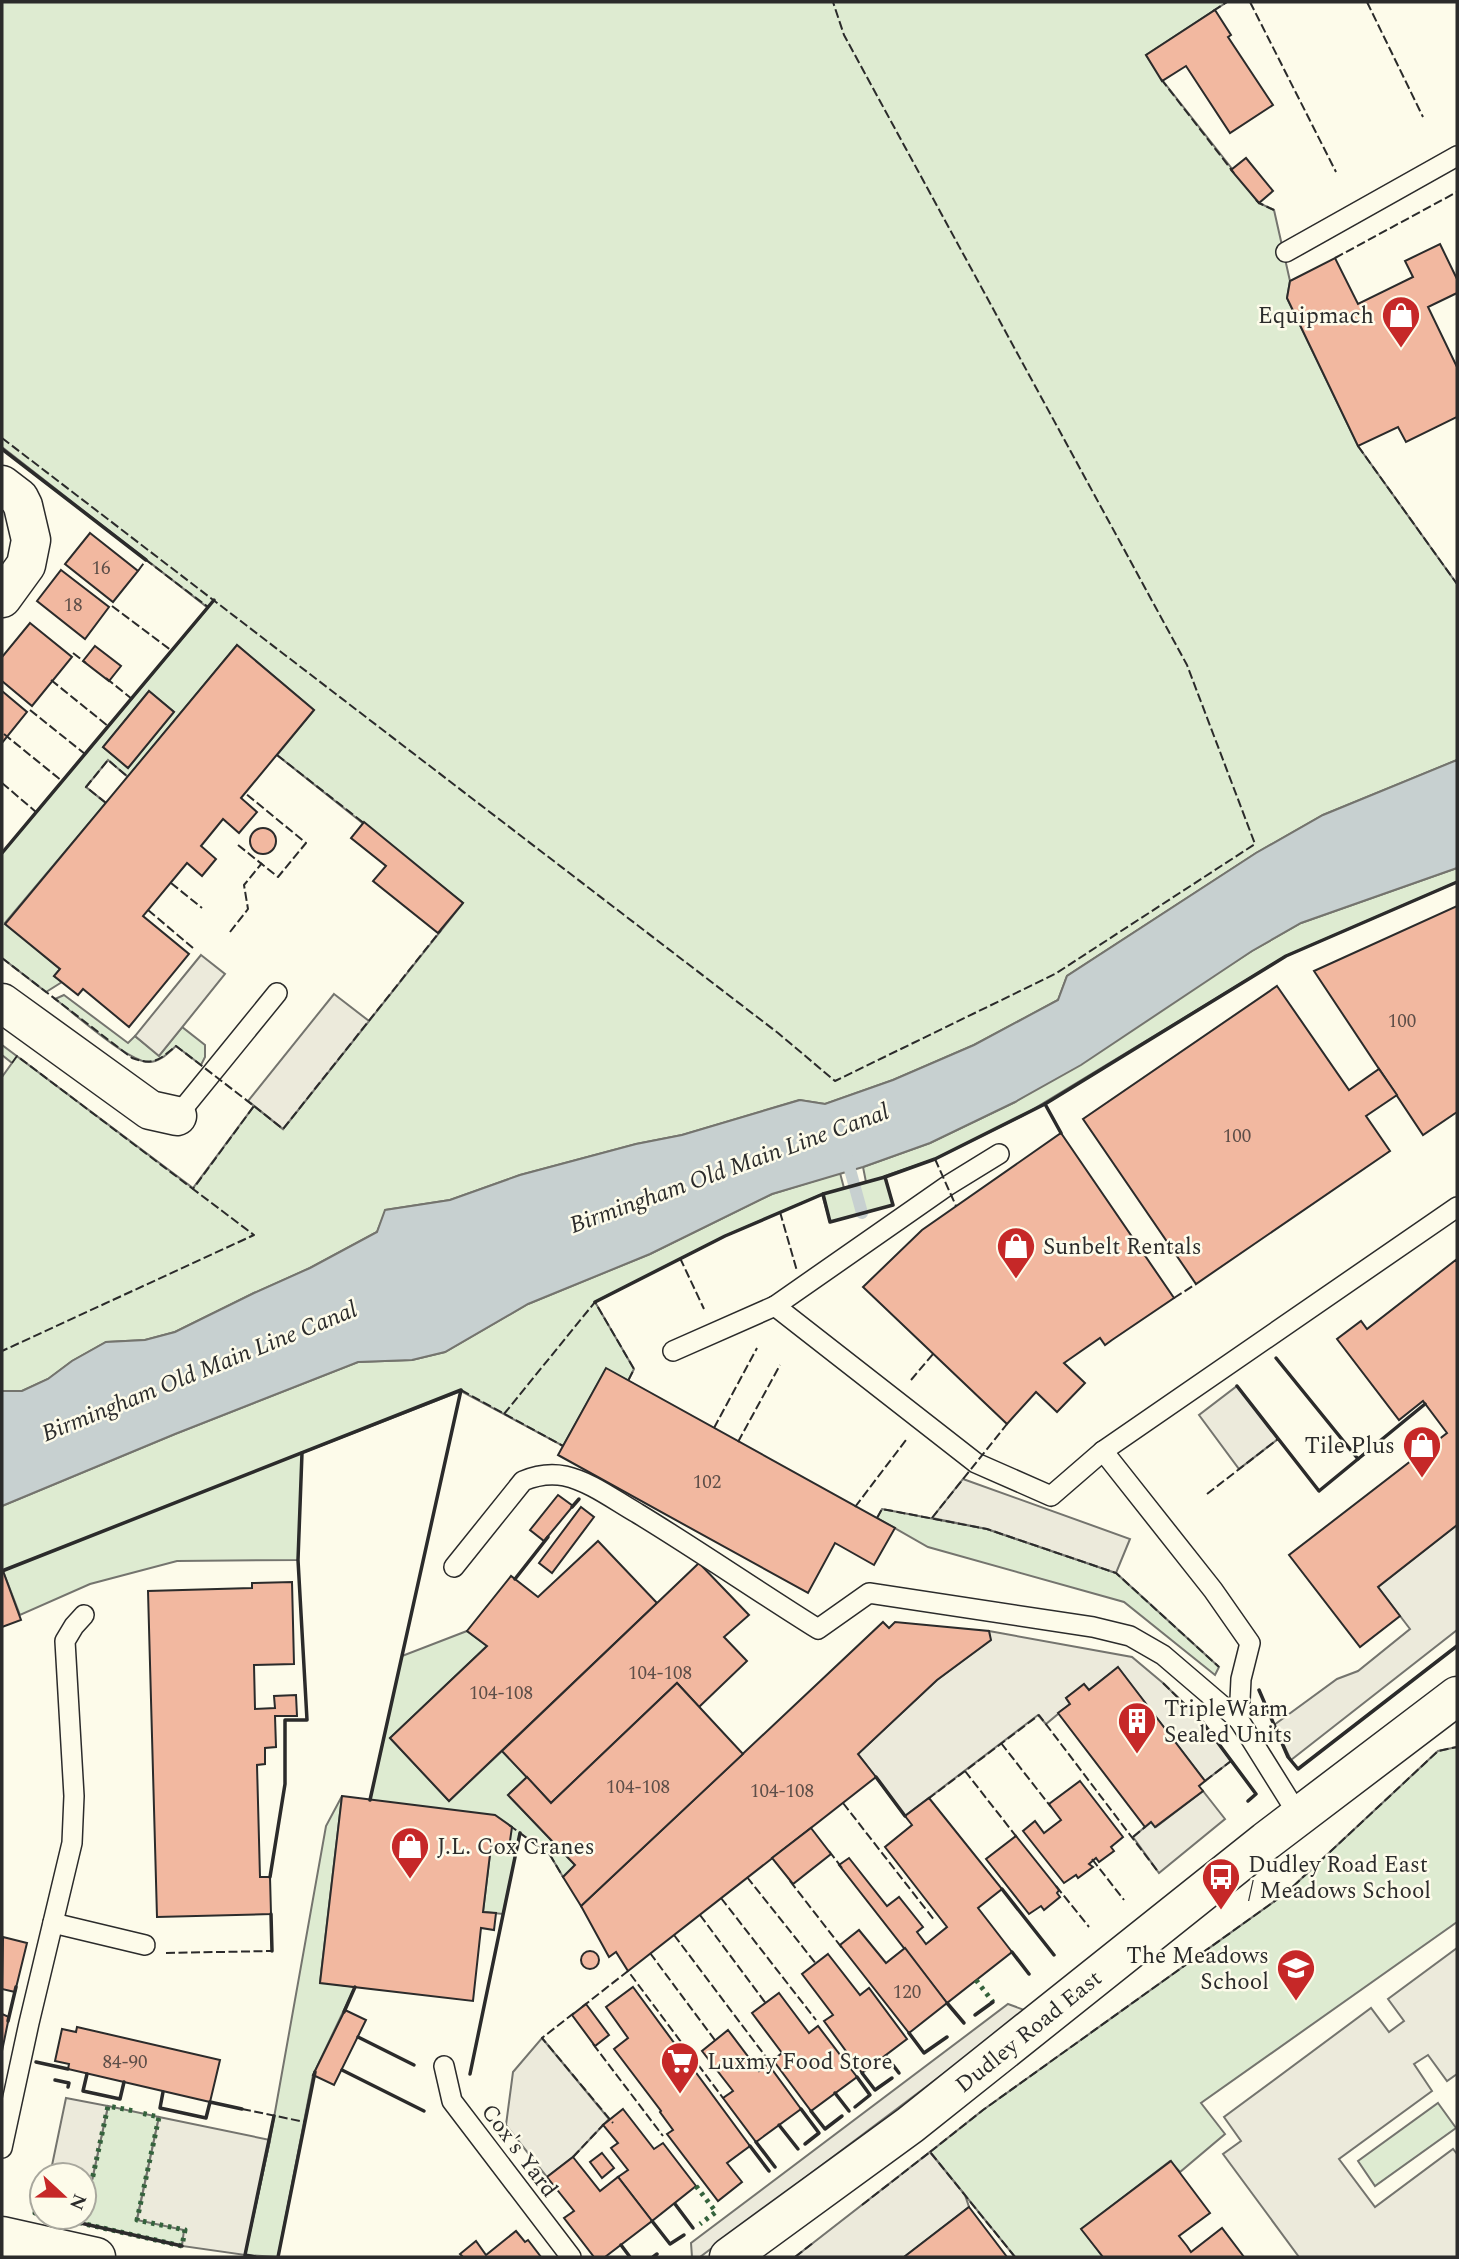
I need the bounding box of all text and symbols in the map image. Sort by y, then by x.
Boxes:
shop icon: Equipmach [1380,294,1422,349]
place label: Equipmach [1258,299,1374,334]
house number: 16 [91,554,111,583]
house number: 18 [63,591,83,620]
house number: 100 [1388,1007,1416,1036]
water label: Birmingham Old Main Line Canal [564,1094,894,1244]
house number: 100 [1223,1122,1251,1151]
shop icon: Sunbelt Rentals [995,1225,1037,1280]
place label: Sunbelt Rentals [1043,1230,1202,1265]
water label: Birmingham Old Main Line Canal [36,1292,363,1452]
shop icon: Tile Plus [1401,1424,1443,1479]
place label: Tile Plus [1304,1429,1395,1464]
house number: 102 [693,1468,721,1497]
house number: 104-108 [628,1659,692,1688]
house number: 104-108 [469,1679,533,1708]
place label: TripleWarm Sealed Units [1164,1692,1292,1753]
building icon: TripleWarm Sealed Units [1116,1700,1158,1755]
house number: 104-108 [606,1773,670,1802]
house number: 104-108 [750,1777,814,1806]
shop icon: J.L. Cox Cranes [389,1825,431,1880]
place label: J.L. Cox Cranes [437,1830,595,1865]
place label: Dudley Road East / Meadows School [1248,1848,1431,1909]
bus stop icon: Dudley Road East / Meadows School [1200,1856,1242,1911]
place label: The Meadows School [1126,1939,1269,2000]
school or university icon: The Meadows School [1275,1947,1317,2002]
street label: Dudley Road East [948,1962,1110,2102]
house number: 120 [893,1978,921,2007]
supermarket icon: Luxmy Food Store [659,2040,701,2095]
place label: Luxmy Food Store [707,2045,893,2080]
house number: 84-90 [102,2048,148,2077]
street label: Cox's Yard [472,2096,566,2205]
north arrow [28,2161,98,2231]
text: N [61,2189,94,2214]

